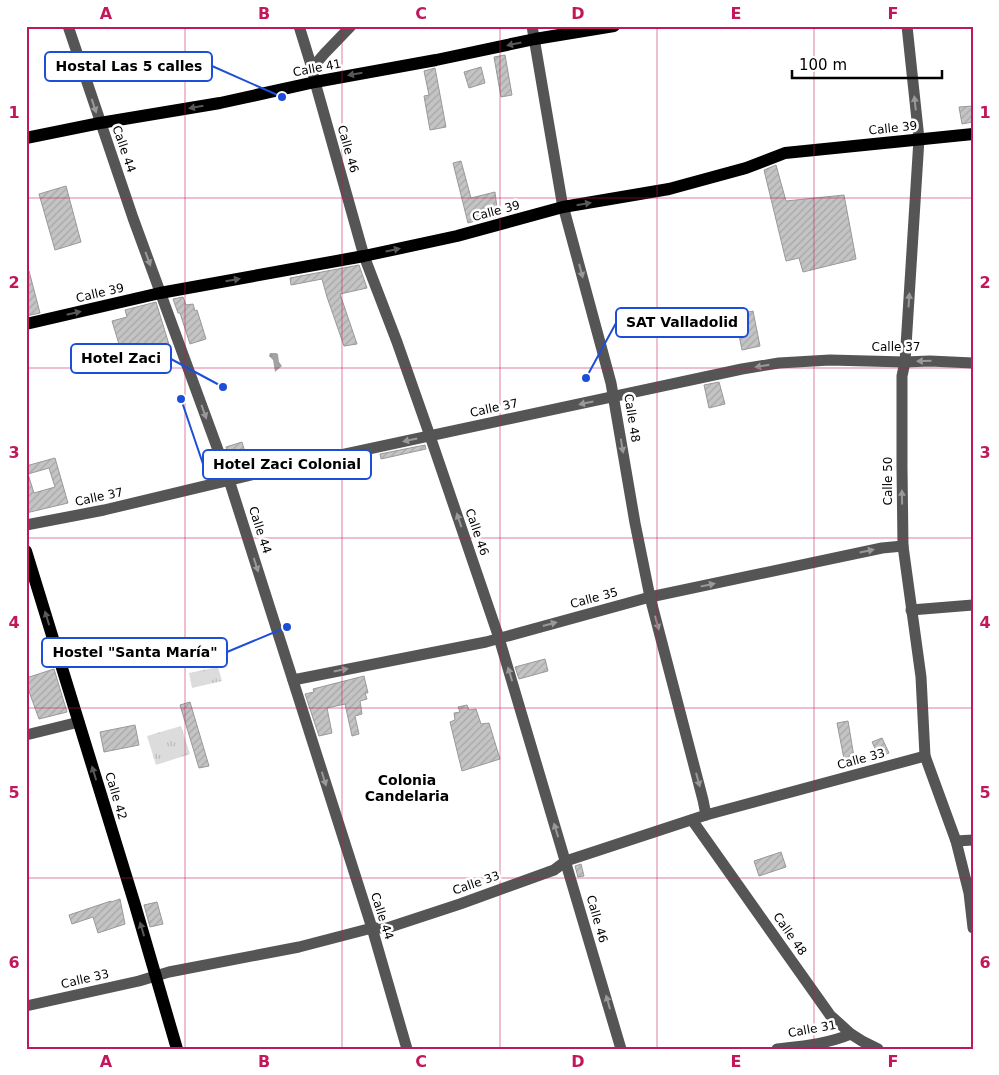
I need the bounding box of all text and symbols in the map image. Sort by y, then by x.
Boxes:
text: A [100,4,113,23]
text: B [258,4,270,23]
text: C [415,4,427,23]
text: D [571,4,585,23]
text: E [731,4,741,23]
text: F [888,4,898,23]
one-way arrow [507,40,522,48]
scale bar [792,48,942,80]
callout: Hostal Las 5 calles [45,52,212,81]
street label: Calle 41 [292,56,342,80]
text: 100 m [799,56,847,74]
text: Hostal Las 5 calles [56,58,202,74]
one-way arrow [346,71,362,79]
one-way arrow [911,95,919,111]
one-way arrow [91,98,99,113]
text: 1 [8,103,20,122]
one-way arrow [187,103,203,111]
text: 1 [979,103,991,122]
street label: Calle 39 [868,118,918,138]
street label: Calle 44 [109,124,139,174]
street label: Calle 46 [335,124,361,174]
street label: Calle 39 [471,198,521,224]
one-way arrow [577,199,593,207]
one-way arrow [385,246,400,254]
one-way arrow [144,252,152,267]
one-way arrow [577,264,585,279]
text: 2 [8,273,20,292]
text: 2 [979,273,991,292]
one-way arrow [225,276,241,284]
street label: Calle 39 [75,281,125,305]
one-way arrow [905,292,913,308]
callout: SAT Valladolid [616,308,748,337]
one-way arrow [66,309,81,317]
text: SAT Valladolid [626,314,738,330]
street label: Calle 37 [872,340,920,354]
callout: Hotel Zaci [71,344,171,373]
text: Hotel Zaci [81,350,161,366]
one-way arrow [916,357,932,365]
one-way arrow [754,362,770,370]
street label: Calle 48 [621,393,643,443]
street label: Calle 37 [469,396,519,420]
one-way arrow [577,399,593,407]
one-way arrow [200,405,208,420]
one-way arrow [402,436,417,444]
one-way arrow [619,438,627,454]
text: 3 [8,443,20,462]
text: 3 [979,443,991,462]
callout: Hotel Zaci Colonial [203,450,371,479]
text: Hotel Zaci Colonial [213,456,361,472]
street label: Calle 50 [881,457,895,505]
street label: Calle 37 [74,485,124,509]
one-way arrow [898,489,906,505]
street label: Calle 44 [246,505,274,555]
street label: Calle 46 [462,507,492,557]
one-way arrow [454,512,462,527]
one-way arrow [859,547,874,555]
one-way arrow [253,558,261,573]
one-way arrow [700,581,716,589]
street label: Calle 35 [569,585,619,611]
one-way arrow [43,610,51,625]
text: 4 [8,613,20,632]
text: 4 [979,613,991,632]
one-way arrow [653,615,661,630]
one-way arrow [543,620,558,628]
callout: Hostel "Santa María" [42,638,227,667]
text: Hostel "Santa María" [52,644,218,660]
one-way arrow [333,666,349,674]
one-way arrow [505,666,513,681]
street label: Calle 33 [836,746,886,772]
one-way arrow [90,766,98,781]
street label: Calle 42 [102,771,130,821]
one-way arrow [320,771,328,786]
district label: Colonia Candelaria [365,772,449,804]
one-way arrow [694,772,702,787]
text: 5 [8,783,20,802]
text: 5 [979,783,991,802]
one-way arrow [552,822,560,837]
street label: Calle 33 [451,868,501,898]
street label: Calle 44 [368,891,396,941]
street label: Calle 46 [584,894,610,944]
street label: Calle 48 [770,910,810,958]
one-way arrow [137,921,145,936]
text: 6 [8,953,20,972]
text: 6 [979,953,991,972]
street label: Calle 33 [60,967,110,991]
one-way arrow [603,994,611,1009]
street label: Calle 31 [787,1018,837,1040]
text: A [100,1052,113,1071]
text: B [258,1052,270,1071]
text: C [415,1052,427,1071]
text: D [571,1052,585,1071]
text: E [731,1052,741,1071]
text: F [888,1052,898,1071]

